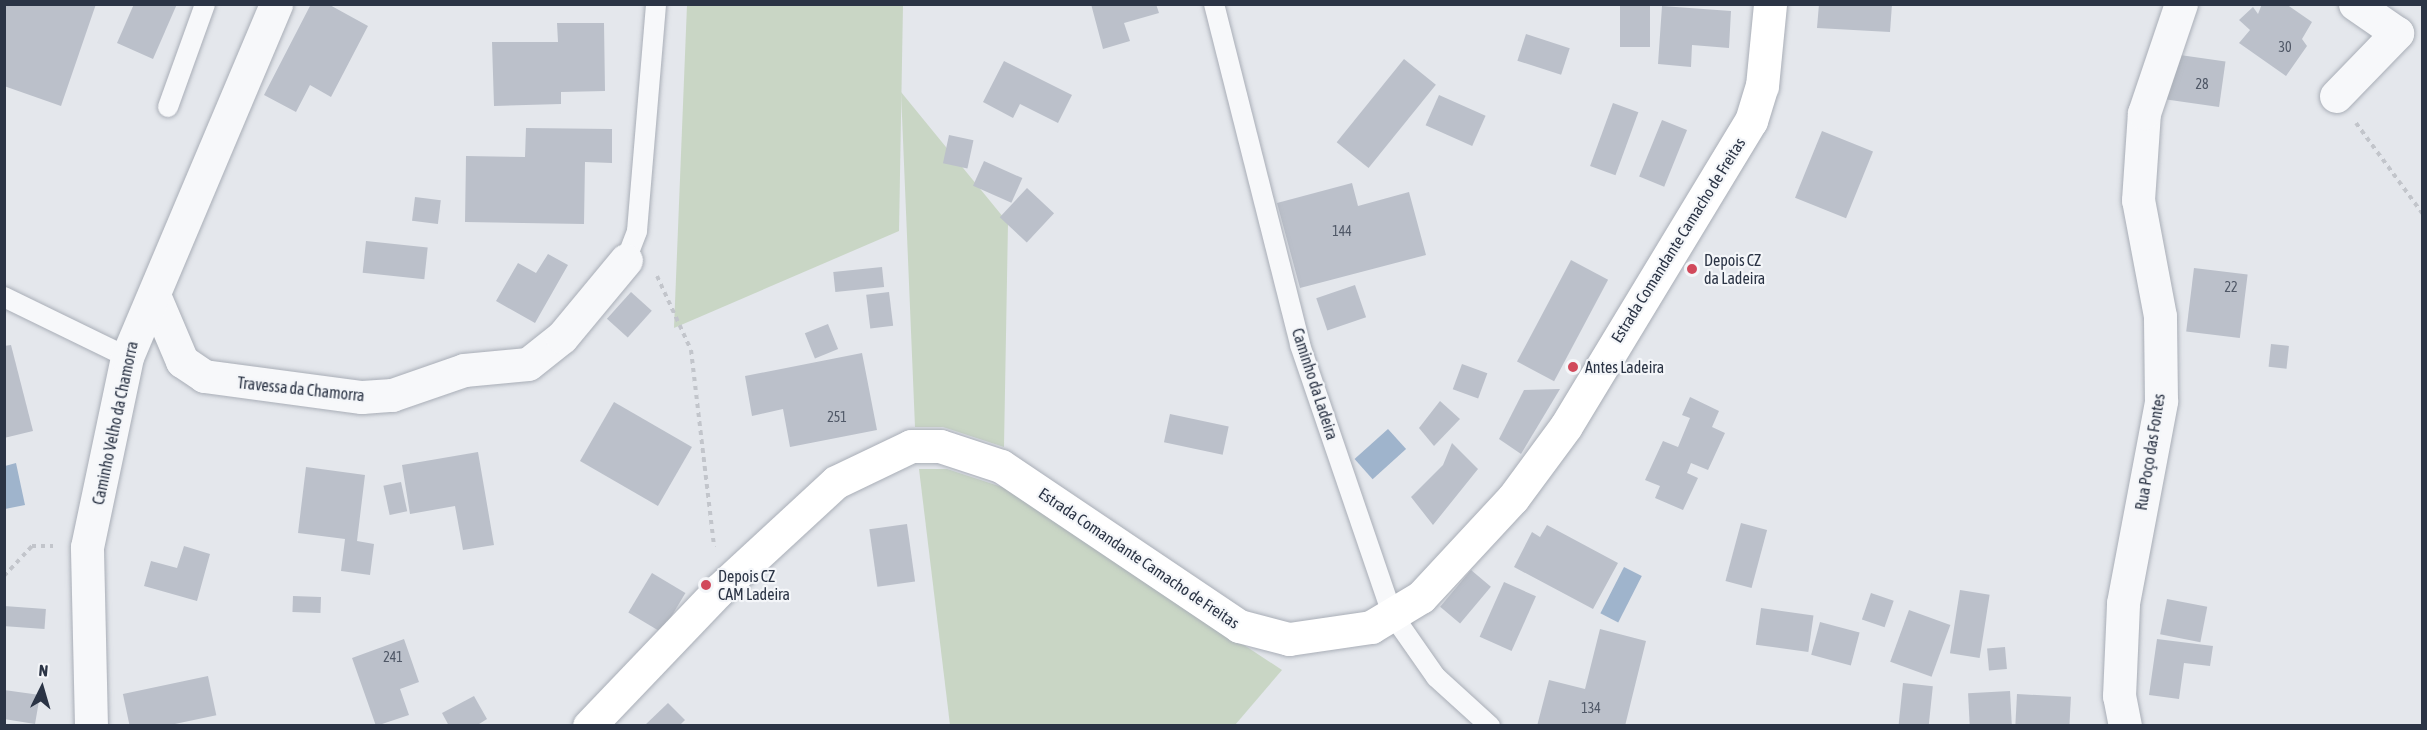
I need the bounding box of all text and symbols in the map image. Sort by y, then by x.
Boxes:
house number: 30 [2278,39,2292,55]
house number: 28 [2195,76,2209,92]
street label: Estrada Comandante Camacho de Freitas [1607,134,1749,346]
house number: 144 [1332,223,1352,239]
place label: Depois CZ da Ladeira [1704,250,1765,288]
marker: Depois CZ da Ladeira [1685,262,1699,276]
house number: 22 [2224,279,2238,295]
street label: Caminho da Ladeira [1288,326,1342,442]
street label: Caminho Velho da Chamorra [88,340,142,506]
place label: Antes Ladeira [1585,357,1664,377]
marker: Antes Ladeira [1566,360,1580,374]
street label: Travessa da Chamorra [236,373,366,405]
street label: Rua Poço das Fontes [2131,392,2169,512]
house number: 251 [827,409,847,425]
street label: Estrada Comandante Camacho de Freitas [1035,484,1243,632]
place label: Depois CZ CAM Ladeira [718,566,790,604]
marker: Depois CZ CAM Ladeira [699,578,713,592]
house number: 241 [383,649,403,665]
north arrow [12,658,72,718]
text: N [38,661,49,679]
house number: 134 [1581,700,1601,716]

